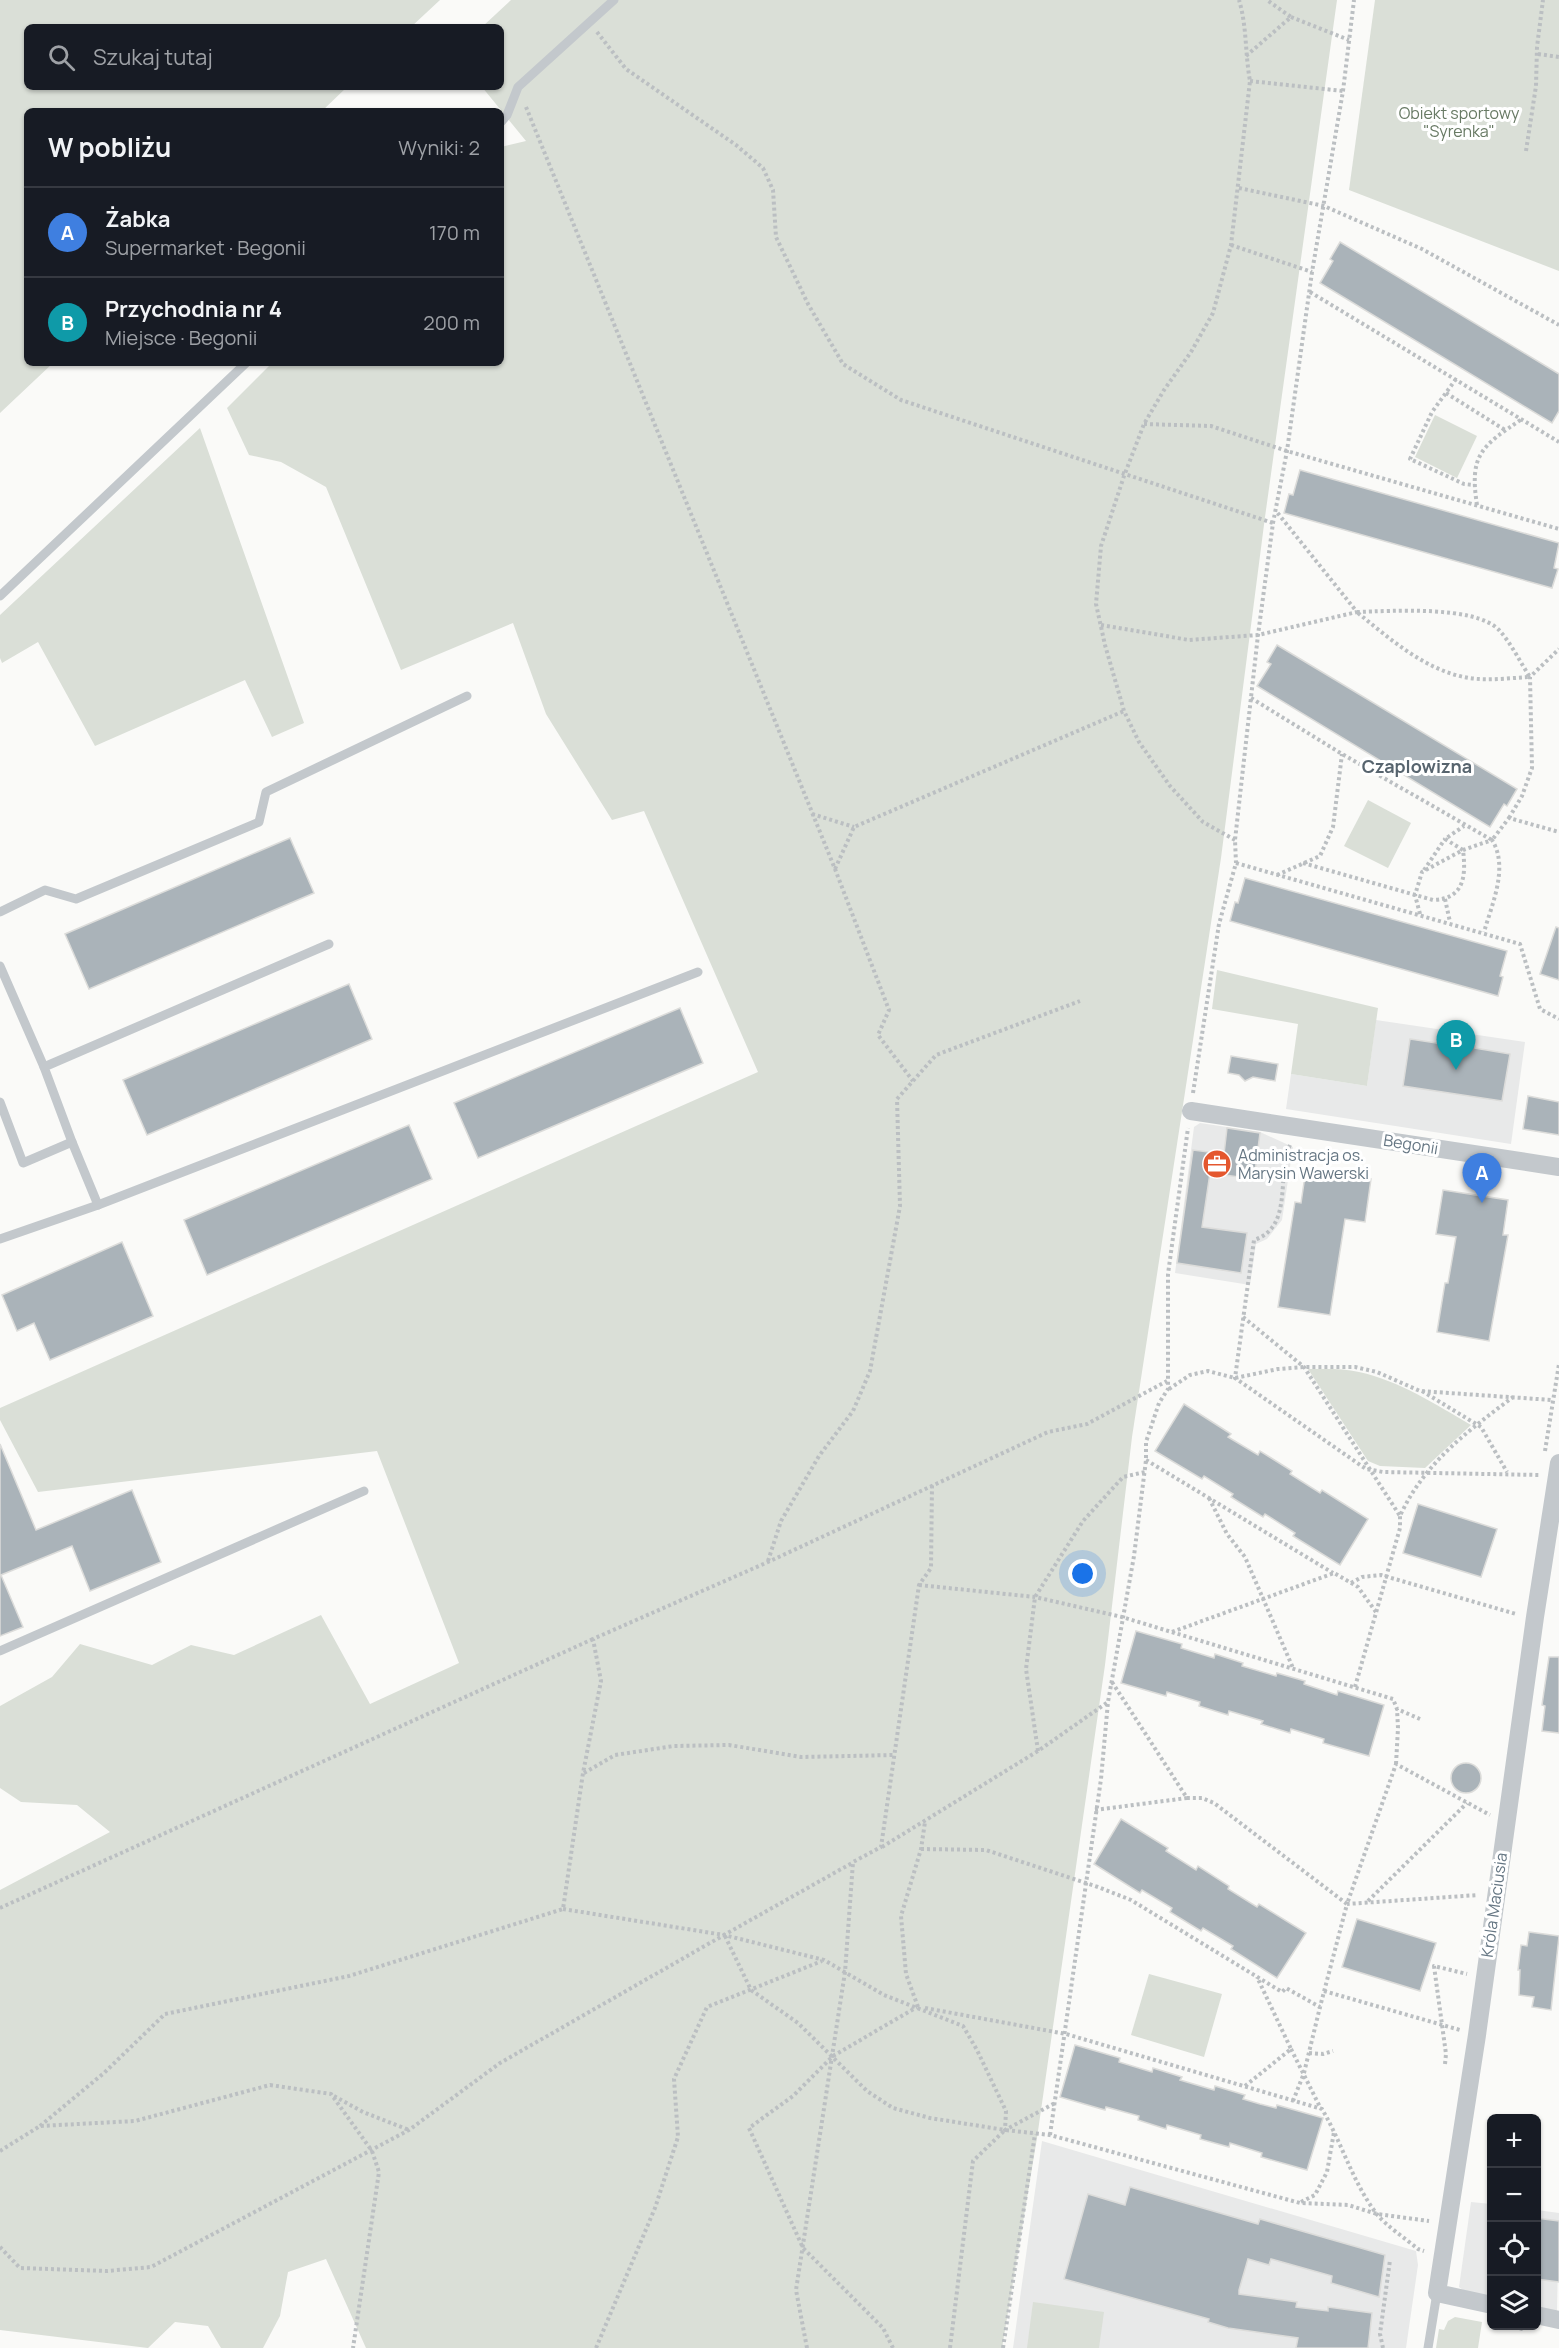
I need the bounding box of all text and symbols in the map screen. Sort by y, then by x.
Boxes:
search box [24,24,504,90]
icon: search [45,41,78,74]
text: Szukaj tutaj [93,42,213,72]
park label: Obiekt sportowy "Syrenka" [1399,102,1520,142]
text: W pobliżu [48,129,171,165]
text: Wyniki: 2 [398,134,480,161]
text: Żabka [105,204,170,234]
text: A [61,219,74,246]
text: 170 m [429,219,480,246]
text: Supermarket · Begonii [105,234,306,261]
text: Przychodnia nr 4 [105,294,282,324]
text: B [61,309,74,336]
text: 200 m [423,309,480,336]
text: Miejsce · Begonii [105,324,258,351]
district label: Czaplowizna [1362,754,1472,778]
pin: B [1436,1020,1476,1070]
street label: Begonii [1382,1129,1440,1159]
place label: Administracja os. Marysin Wawerski [1238,1144,1369,1184]
office icon: Administracja os. Marysin Wawerski [1201,1148,1233,1180]
pin: A [1462,1154,1502,1203]
your location [1068,1559,1097,1588]
street label: Króla Maciusia [1476,1851,1512,1959]
map controls [1487,2114,1541,2330]
button: + [1487,2114,1541,2168]
button: − [1487,2168,1541,2222]
button: locate [1487,2222,1541,2276]
button: layers [1487,2276,1541,2330]

